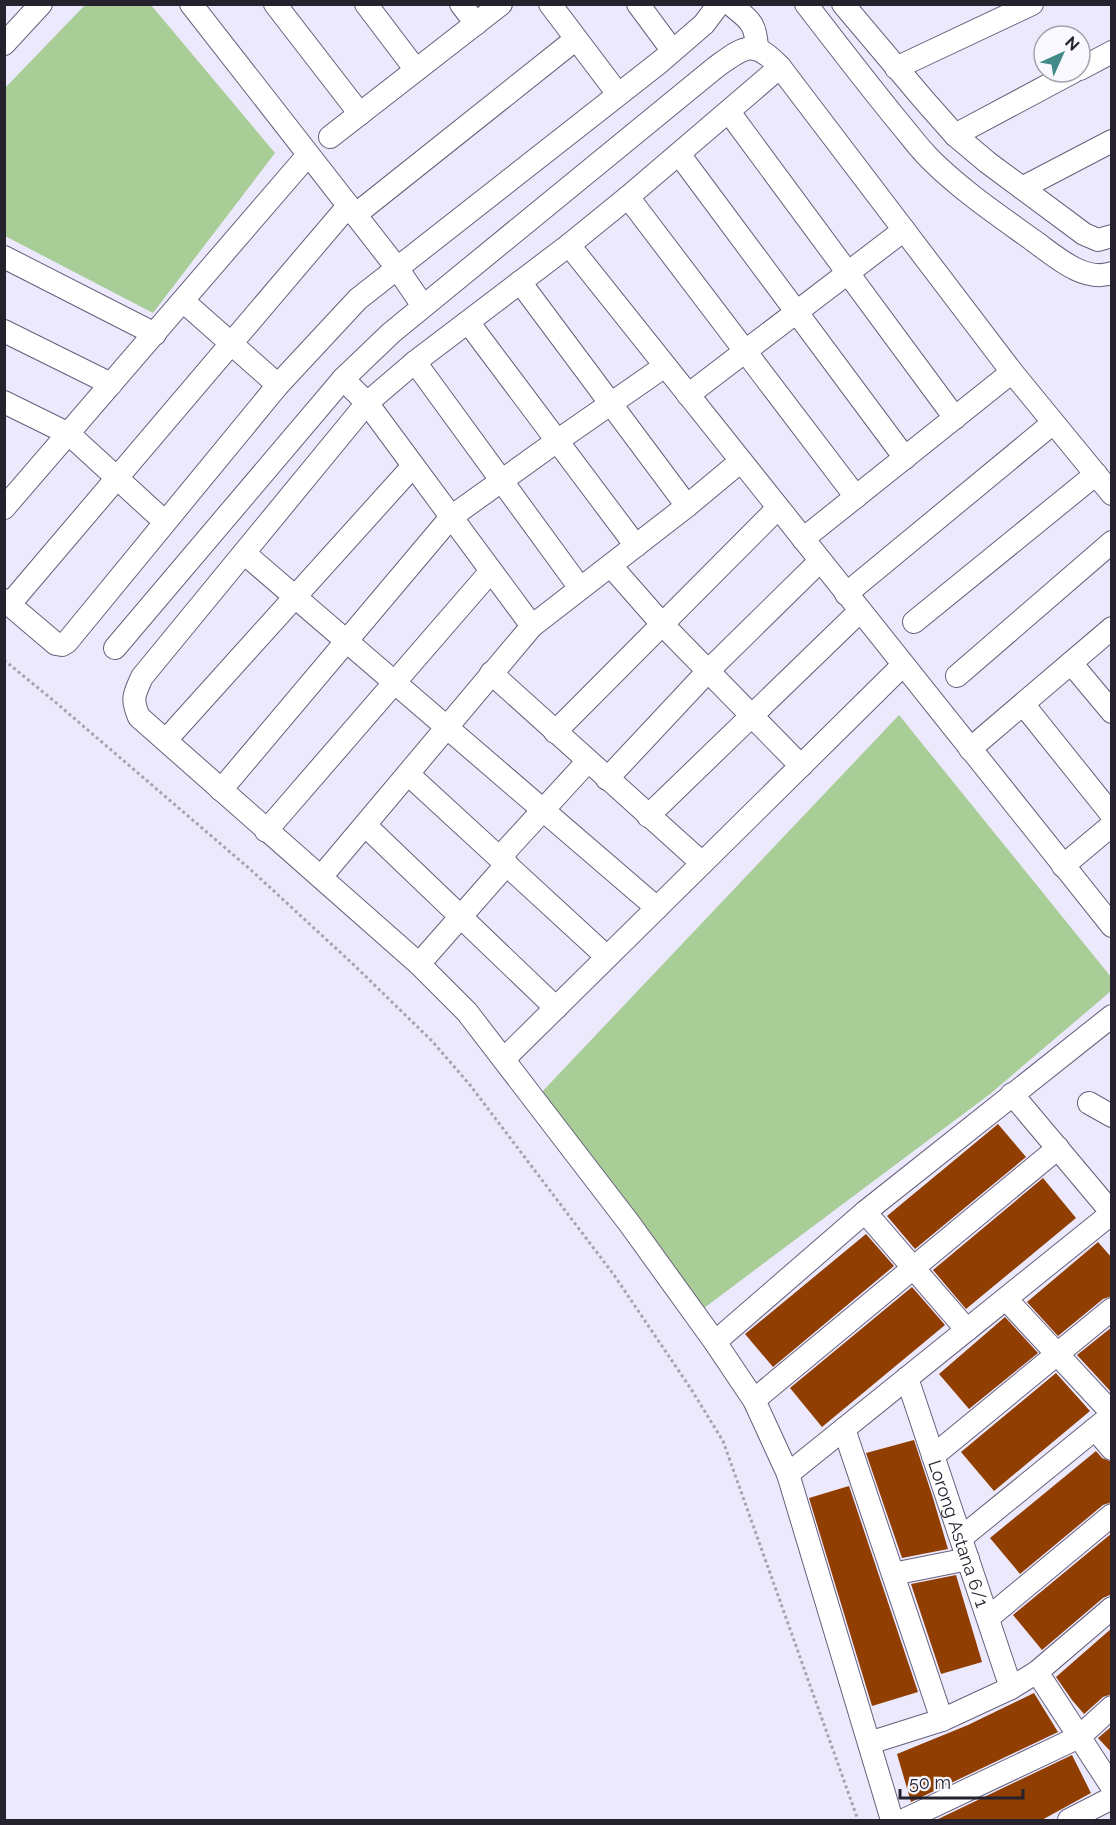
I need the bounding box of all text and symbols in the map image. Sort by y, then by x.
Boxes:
north arrow [1032,24,1092,84]
text: N [1061,33,1083,55]
street label: Lorong Astana 6/1 [925,1457,994,1610]
scale bar [900,1762,1023,1800]
text: 50 m [909,1772,951,1793]

